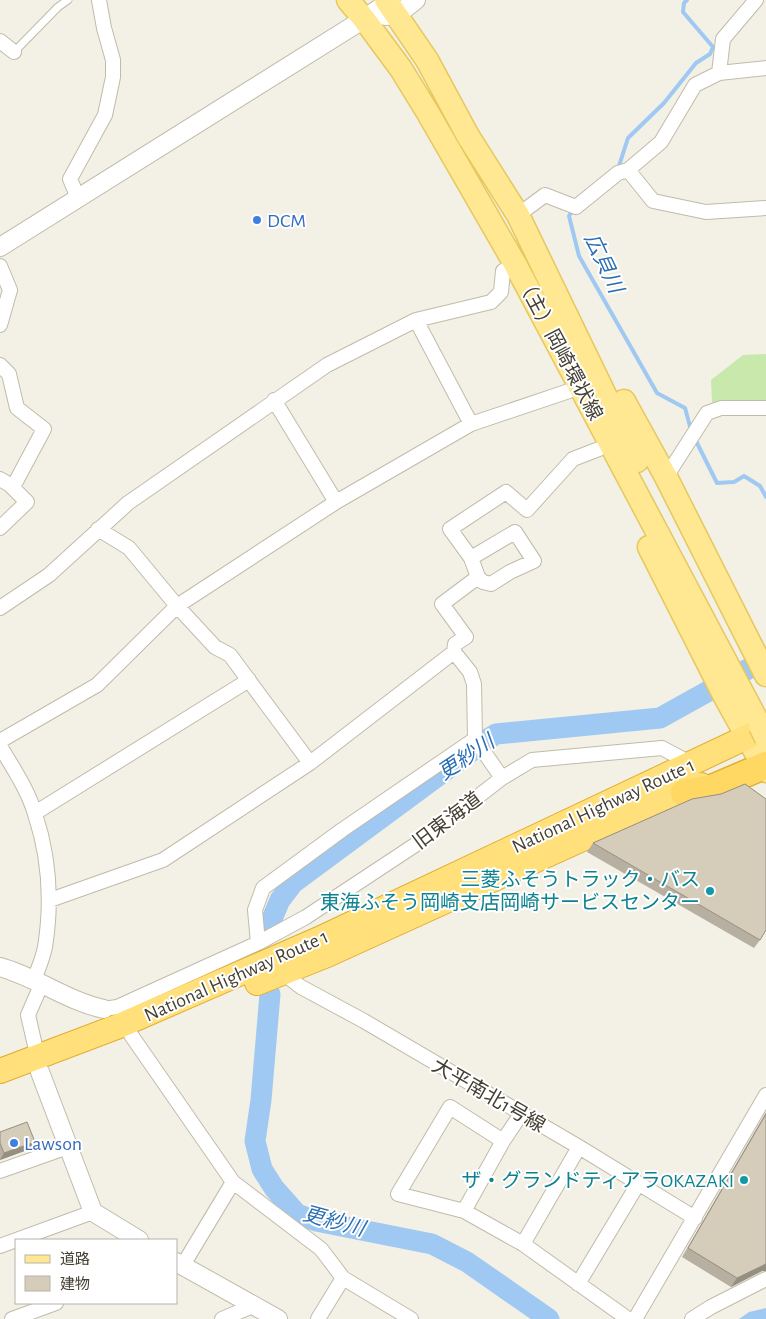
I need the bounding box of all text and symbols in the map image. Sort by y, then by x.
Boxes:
place label: DCM [267,211,306,231]
marker: DCM [251,214,263,226]
water label: 広貝川 [581,230,628,298]
street label: （主）岡崎環状線 [513,272,607,424]
water label: 更紗川 [434,729,500,784]
street label: National Highway Route 1 [509,755,698,857]
street label: 旧東海道 [409,788,486,853]
place label: 三菱ふそうトラック・バス 東海ふそう岡崎支店岡崎サービスセンター [320,869,700,913]
marker: 三菱ふそうトラック・バス 東海ふそう岡崎支店岡崎サービスセンター [704,885,716,897]
street label: National Highway Route 1 [141,926,332,1026]
street label: 大平南北1号線 [429,1054,549,1136]
place label: Lawson [24,1134,82,1154]
marker: Lawson [8,1137,20,1149]
place label: ザ・グランドティアラOKAZAKI [462,1170,734,1191]
marker: ザ・グランドティアラOKAZAKI [738,1174,750,1186]
water label: 更紗川 [301,1202,369,1240]
legend [15,1239,178,1304]
text: 道路 [60,1251,90,1267]
text: 建物 [60,1276,90,1292]

